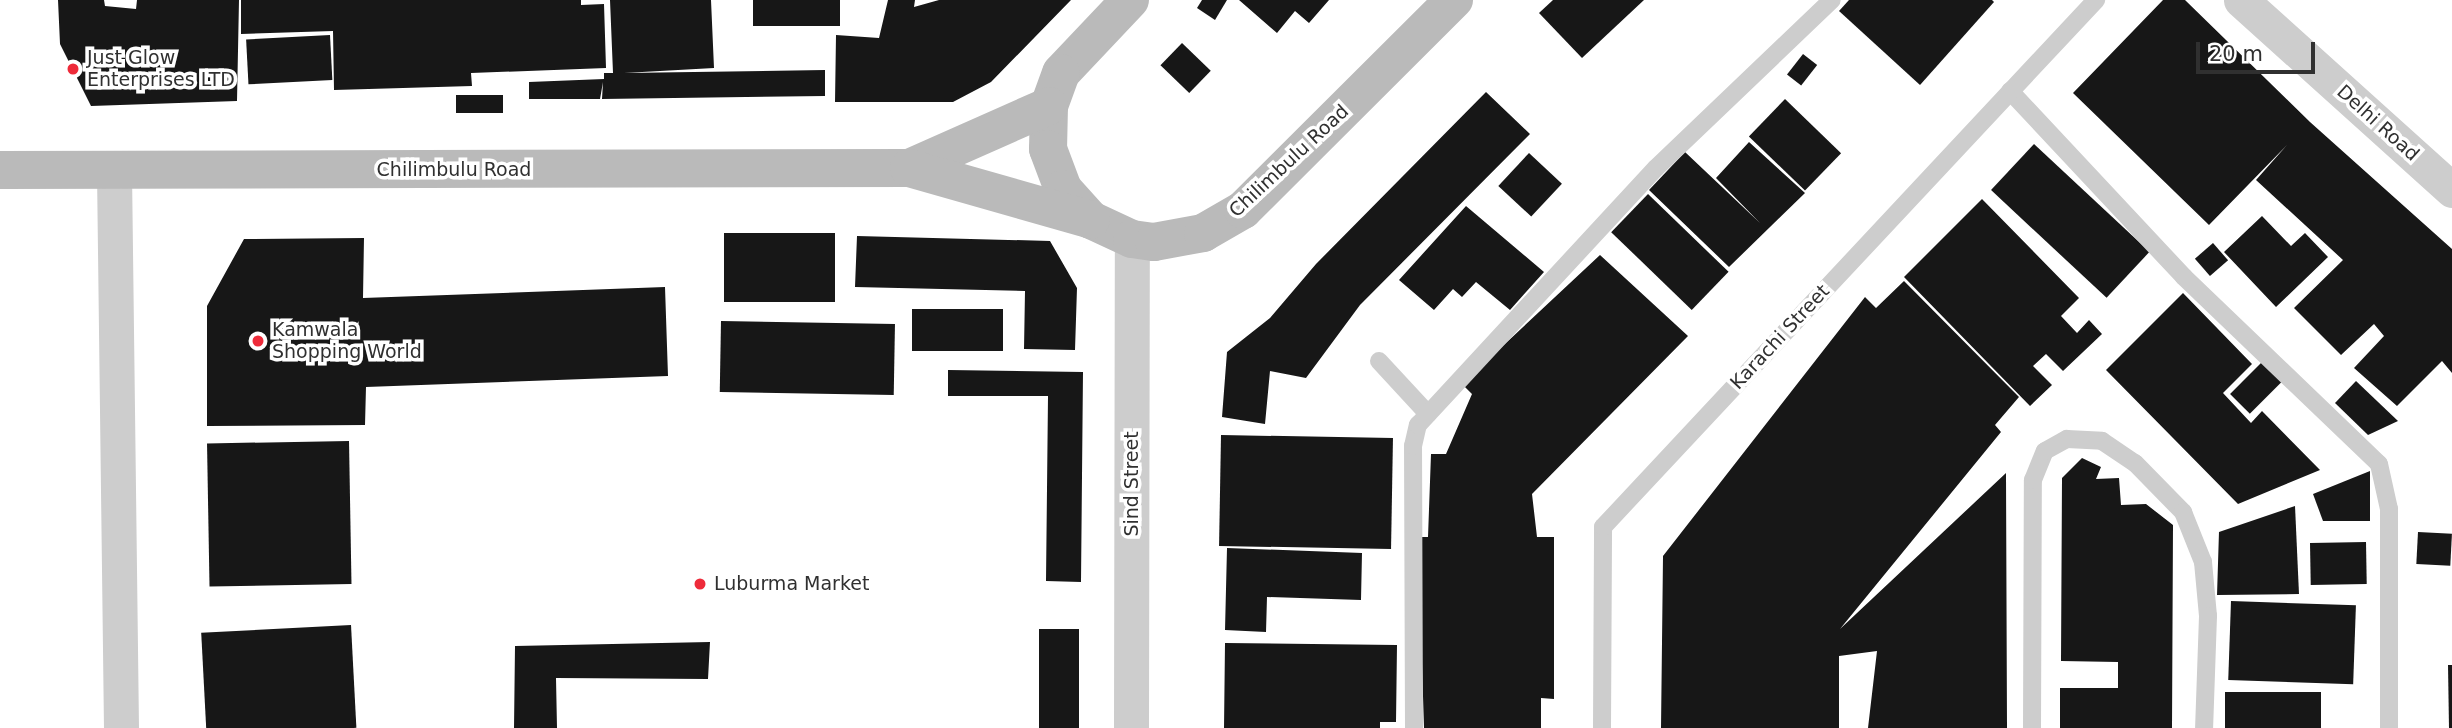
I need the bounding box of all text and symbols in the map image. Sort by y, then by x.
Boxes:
scale bar [2200,28,2319,72]
text: 20 m [2209,42,2263,66]
place label: Just Glow Enterprises LTD [87,47,235,91]
marker: Just Glow Enterprises LTD [65,61,81,77]
street label: Delhi Road [2332,80,2424,166]
street label: Chilimbulu Road [1225,100,1353,222]
street label: Chilimbulu Road [377,159,531,181]
street label: Karachi Street [1726,280,1834,394]
place label: Kamwala Shopping World [272,319,422,363]
marker: Kamwala Shopping World [250,333,266,349]
street label: Sind Street [1121,431,1143,537]
place label: Luburma Market [714,573,869,595]
marker: Luburma Market [692,576,708,592]

